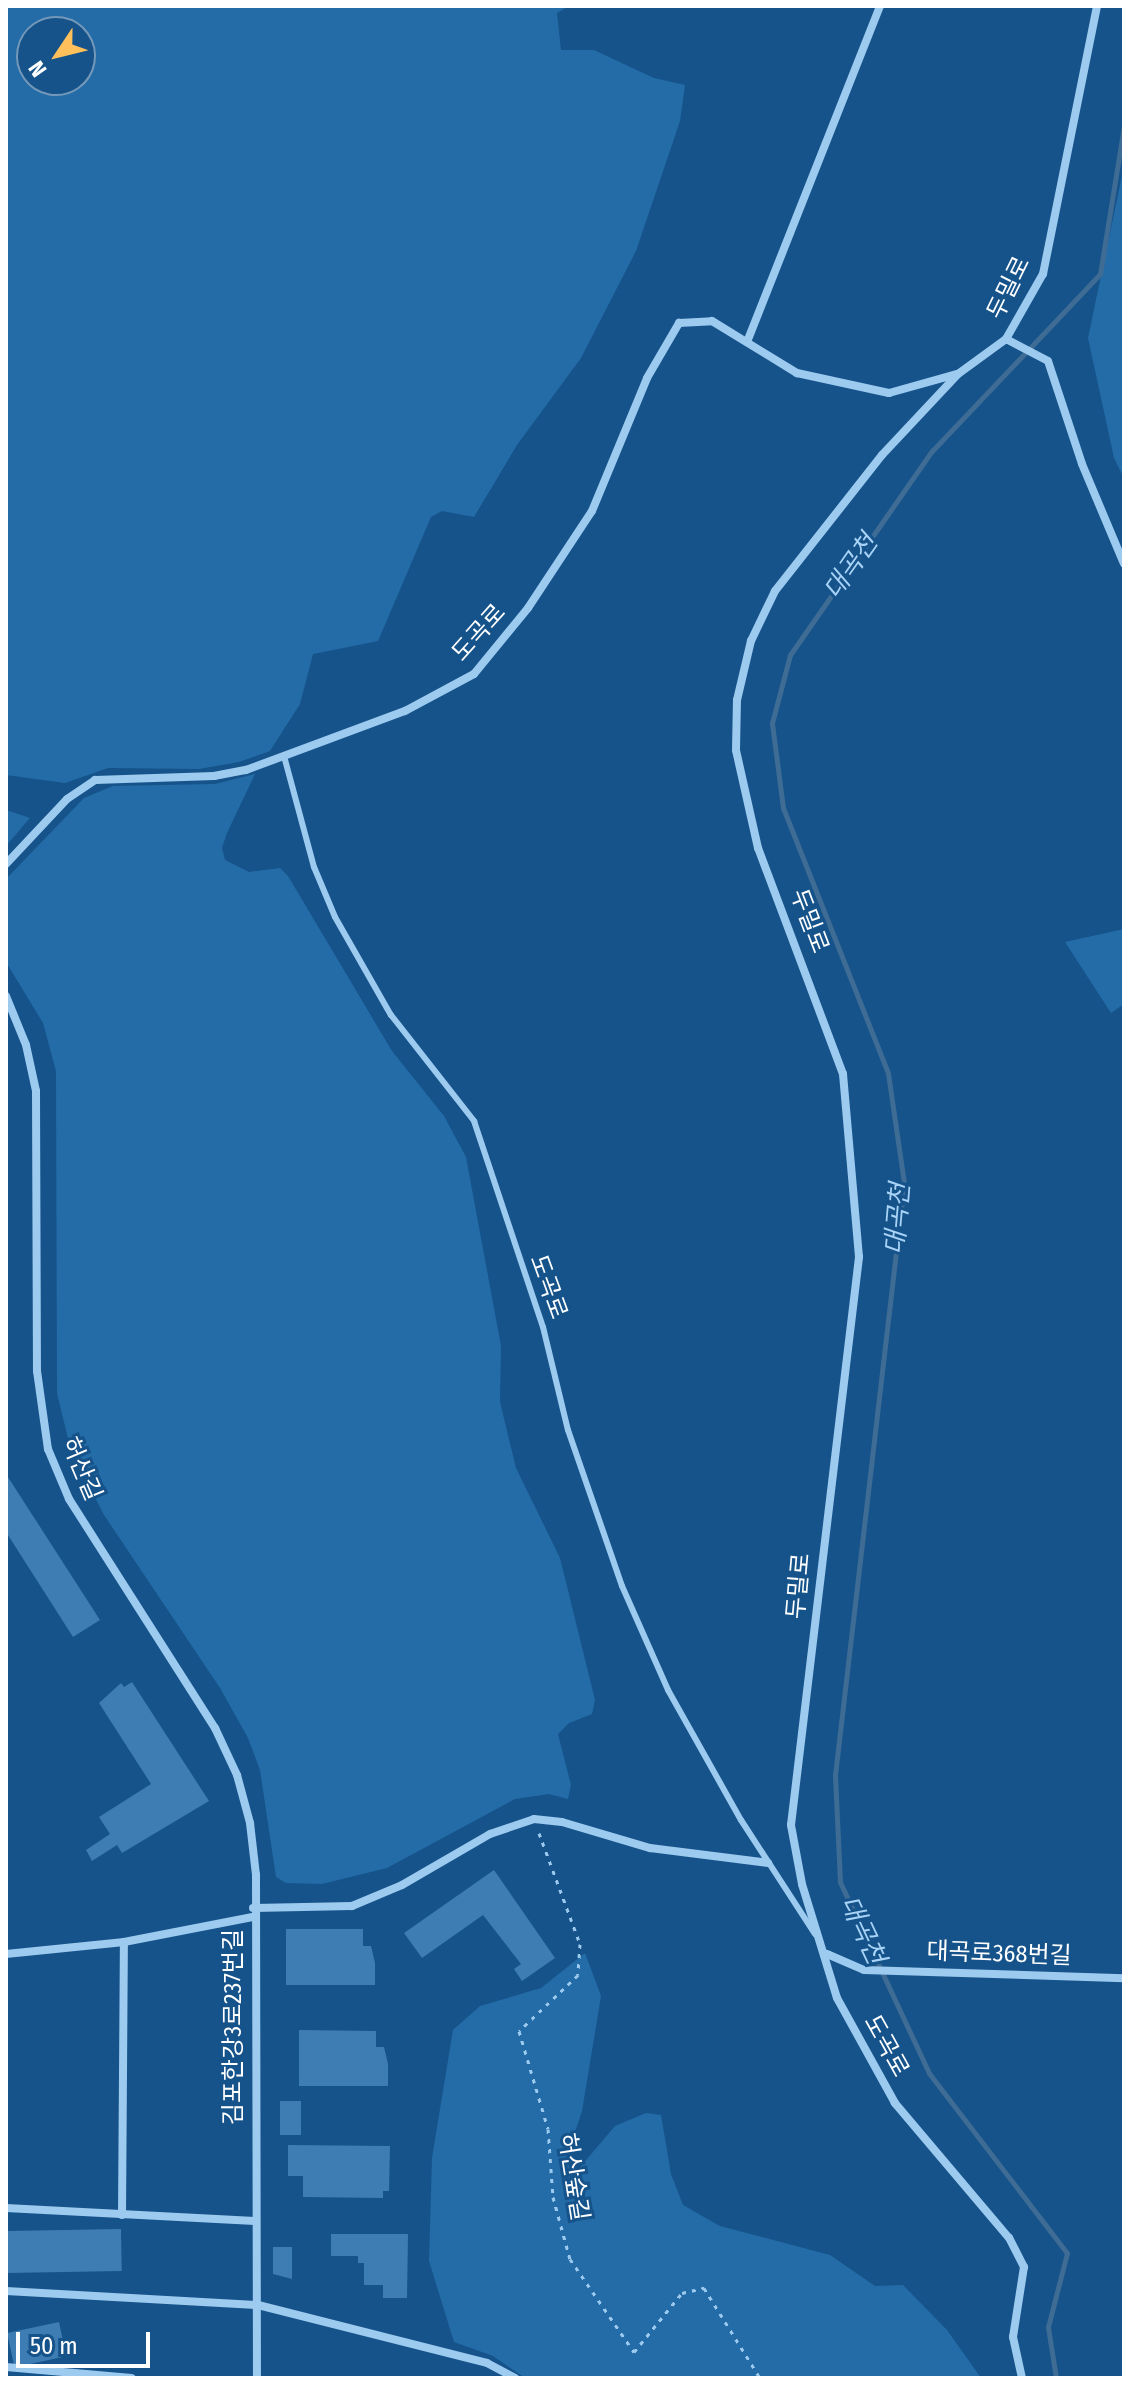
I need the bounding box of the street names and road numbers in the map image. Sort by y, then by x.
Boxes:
street label: 두밀로 [982,252,1036,324]
street label: 도곡로 [446,599,512,667]
street label: 두밀로 [784,885,834,957]
street label: 도곡로 [523,1251,573,1323]
street label: 허산길 [55,1433,107,1505]
street label: 두밀로 [782,1552,816,1620]
street label: 김포한강3로237번길 [220,1929,248,2125]
street label: 대곡로368번길 [926,1937,1072,1971]
street label: 도곡로 [857,2010,915,2082]
street label: 허산숲길 [552,2131,594,2223]

